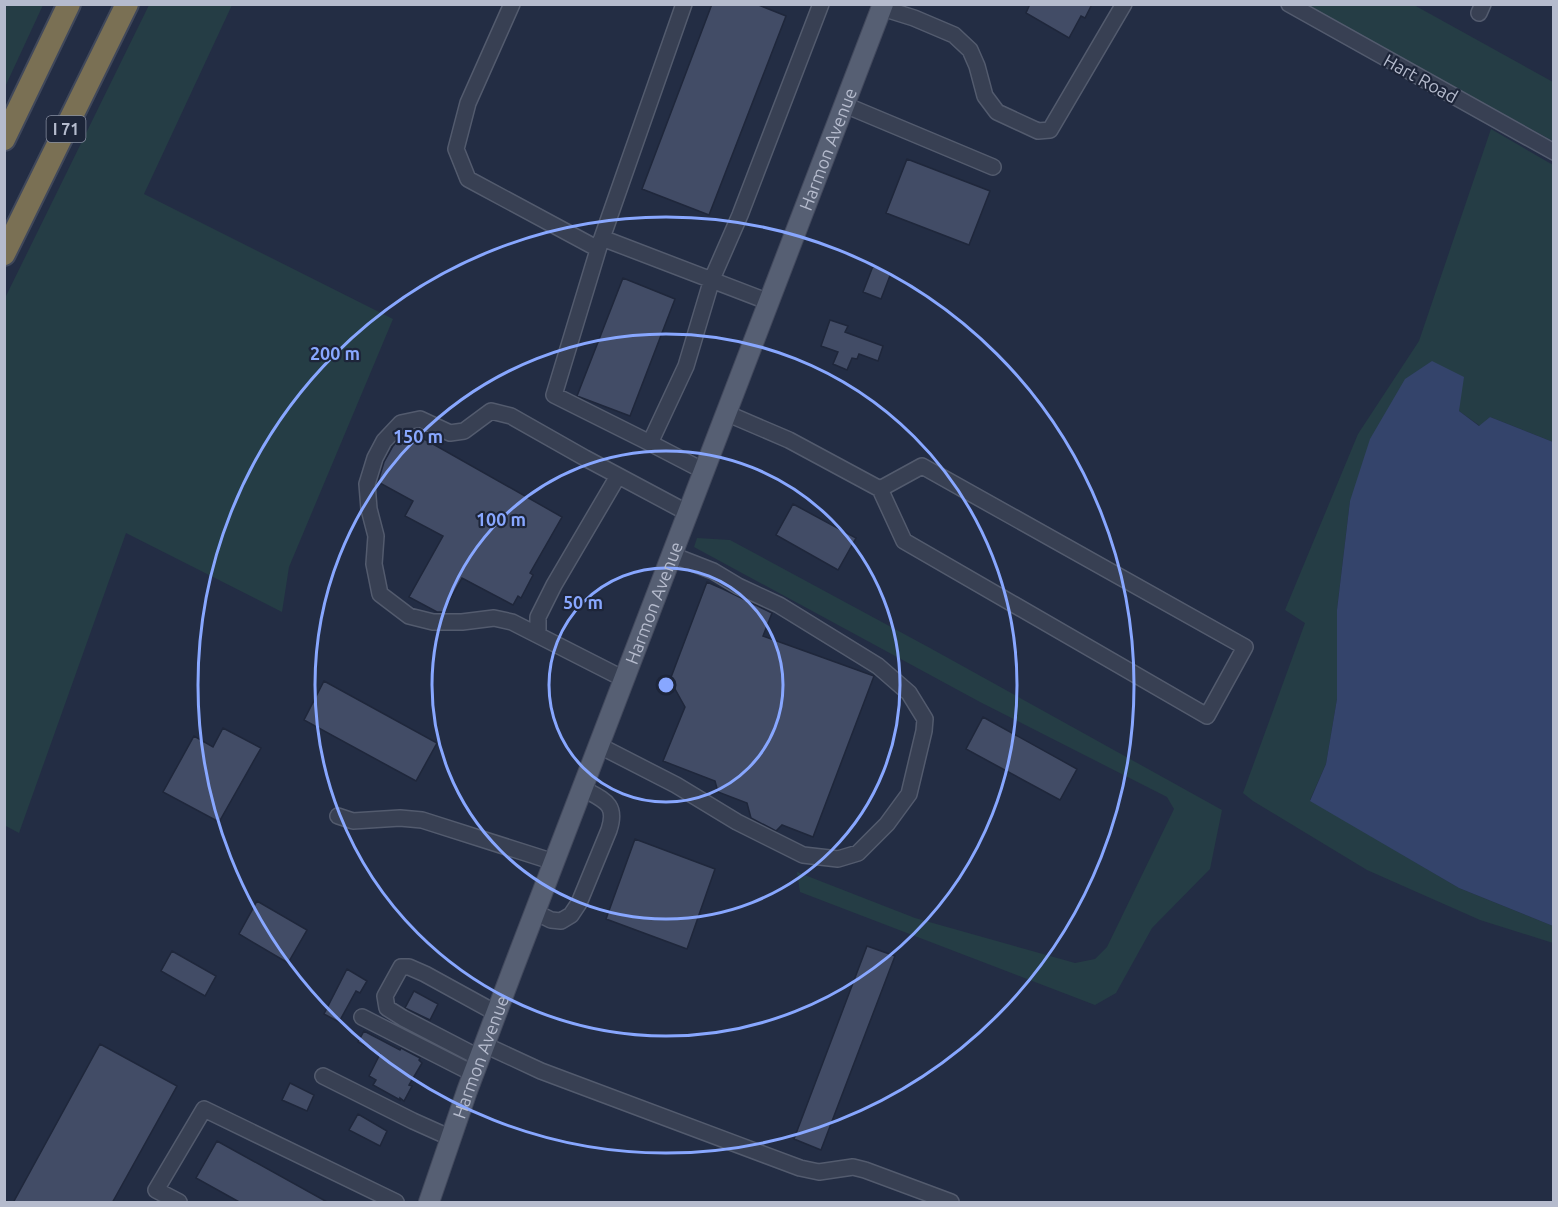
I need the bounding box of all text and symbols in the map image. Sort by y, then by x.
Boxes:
street label: Hart Road [1381,50,1461,106]
street label: Harmon Avenue [795,85,860,213]
road number: I 71 [46,116,86,142]
text: 200 m [310,343,360,363]
text: 150 m [393,426,443,446]
text: 100 m [476,509,526,529]
street label: Harmon Avenue [621,539,686,667]
text: 50 m [563,592,603,612]
centre of rings [656,675,676,695]
street label: Harmon Avenue [448,992,512,1121]

